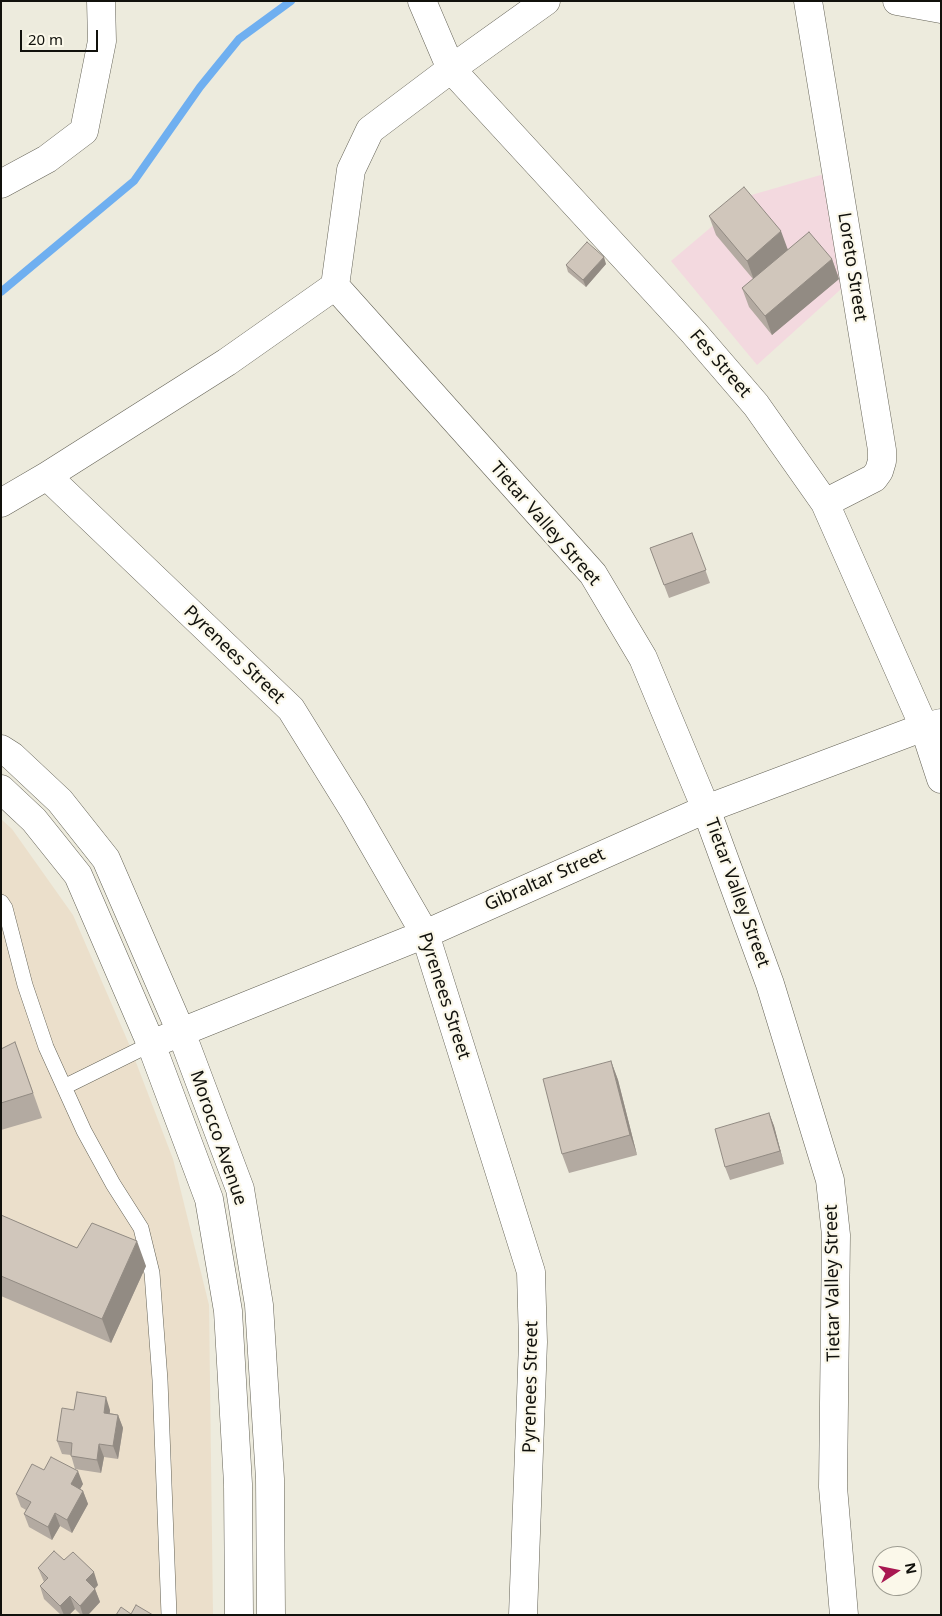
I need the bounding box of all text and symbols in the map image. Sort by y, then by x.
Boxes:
scale bar [22,20,100,52]
text: 20 m [28,29,63,49]
street label: Loreto Street [833,211,871,323]
street label: Fes Street [685,326,755,402]
street label: Tietar Valley Street [485,458,605,590]
street label: Pyrenees Street [179,601,289,709]
street label: Tietar Valley Street [700,815,774,971]
street label: Gibraltar Street [481,844,609,916]
street label: Pyrenees Street [413,930,475,1062]
street label: Morocco Avenue [185,1068,251,1208]
street label: Tietar Valley Street [821,1204,845,1362]
street label: Pyrenees Street [519,1321,543,1453]
north arrow [872,1546,922,1596]
text: N [901,1561,922,1576]

